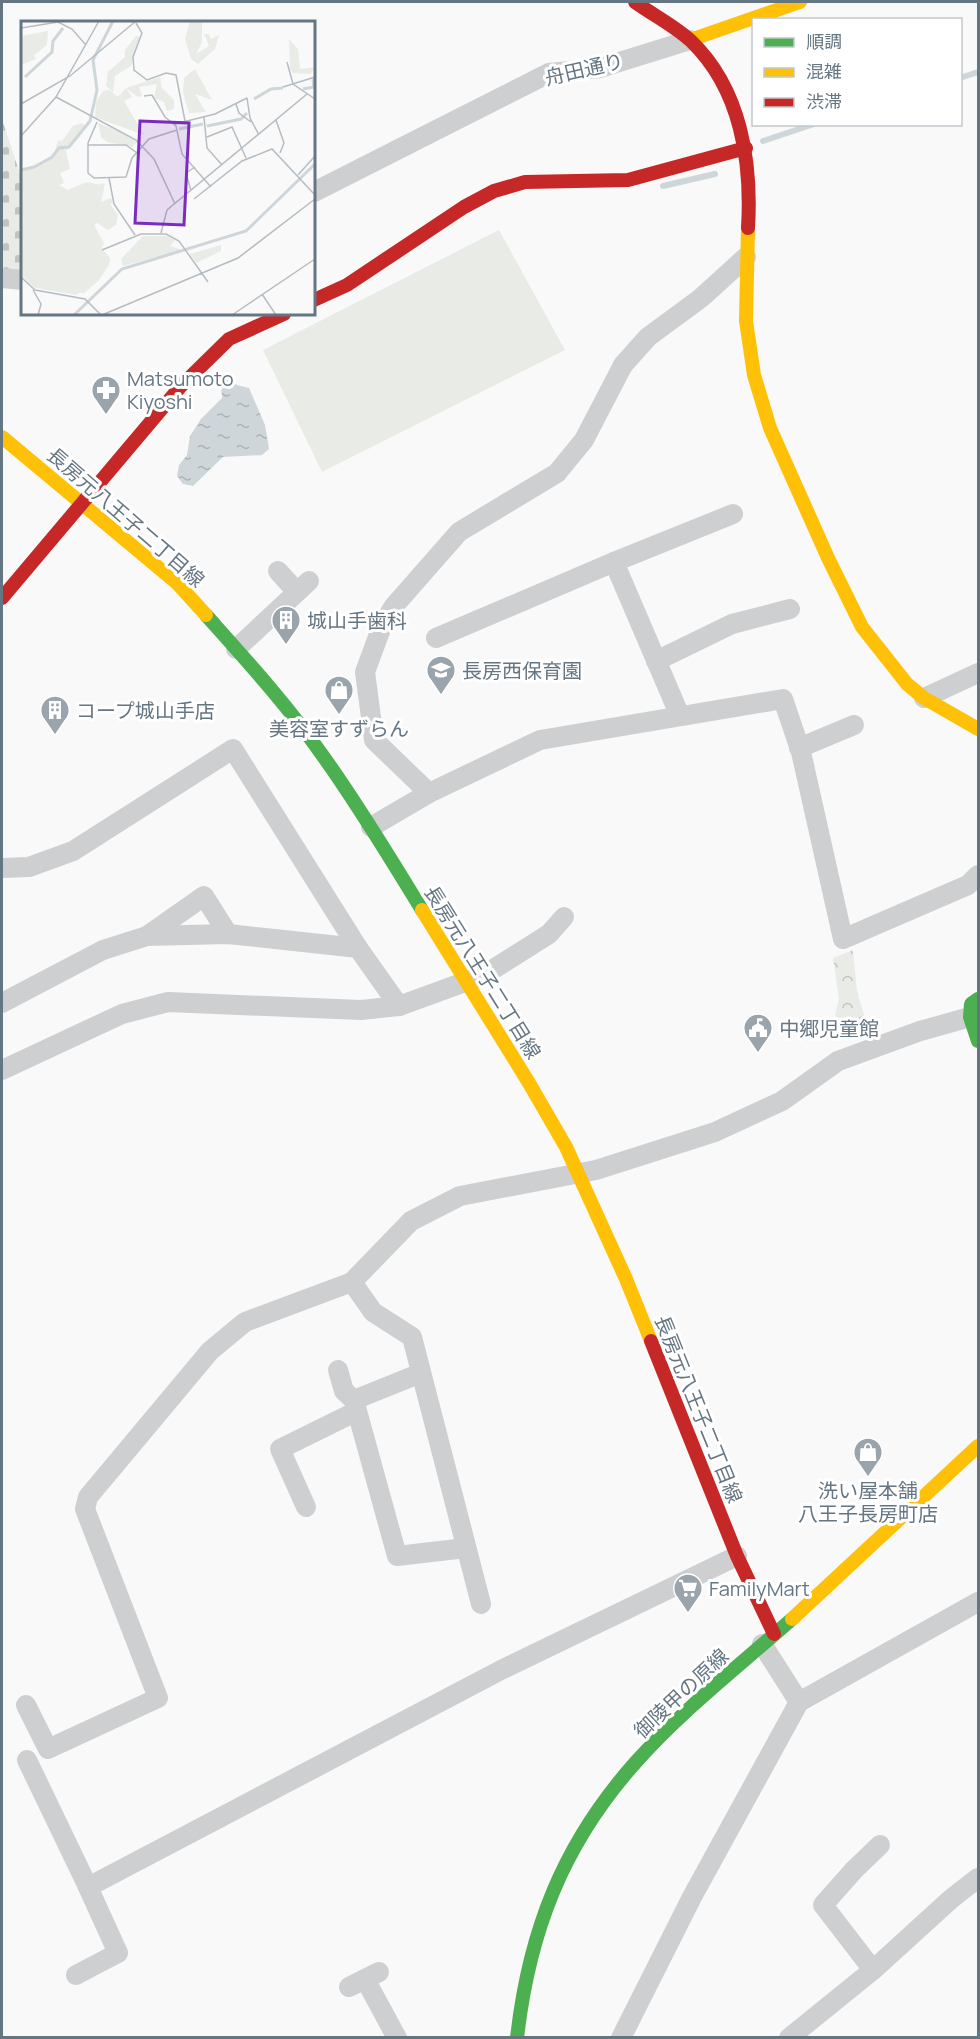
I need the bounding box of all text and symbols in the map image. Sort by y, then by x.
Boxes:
legend [752,18,962,126]
inset map [21,21,315,315]
text: 順調 [806,29,842,53]
street label: 舟田通り [542,47,626,91]
text: 混雑 [806,59,842,83]
text: 渋滞 [806,89,842,113]
place label: Matsumoto Kiyoshi [127,365,234,415]
pharmacy icon: Matsumoto Kiyoshi [90,374,122,416]
street label: 長房元八王子二丁目線 [42,441,210,593]
building icon: 城山手歯科 [270,604,302,646]
place label: 城山手歯科 [307,607,407,634]
school or university icon: 長房西保育園 [425,654,457,696]
place label: 長房西保育園 [462,657,582,684]
shop icon: 美容室すずらん [323,674,355,716]
building icon: コープ城山手店 [39,694,71,736]
place label: コープ城山手店 [76,697,215,724]
place label: 美容室すずらん [269,715,409,742]
street label: 長房元八王子二丁目線 [419,880,547,1064]
public building icon: 中郷児童館 [742,1012,774,1054]
place label: 中郷児童館 [779,1015,879,1042]
street label: 長房元八王子二丁目線 [649,1311,749,1507]
shop icon: 洗い屋本舗 八王子長房町店 [852,1436,884,1478]
place label: 洗い屋本舗 八王子長房町店 [798,1477,938,1527]
supermarket icon: FamilyMart [672,1572,704,1614]
place label: FamilyMart [709,1575,810,1602]
street label: 御陵甲の原線 [628,1642,734,1744]

